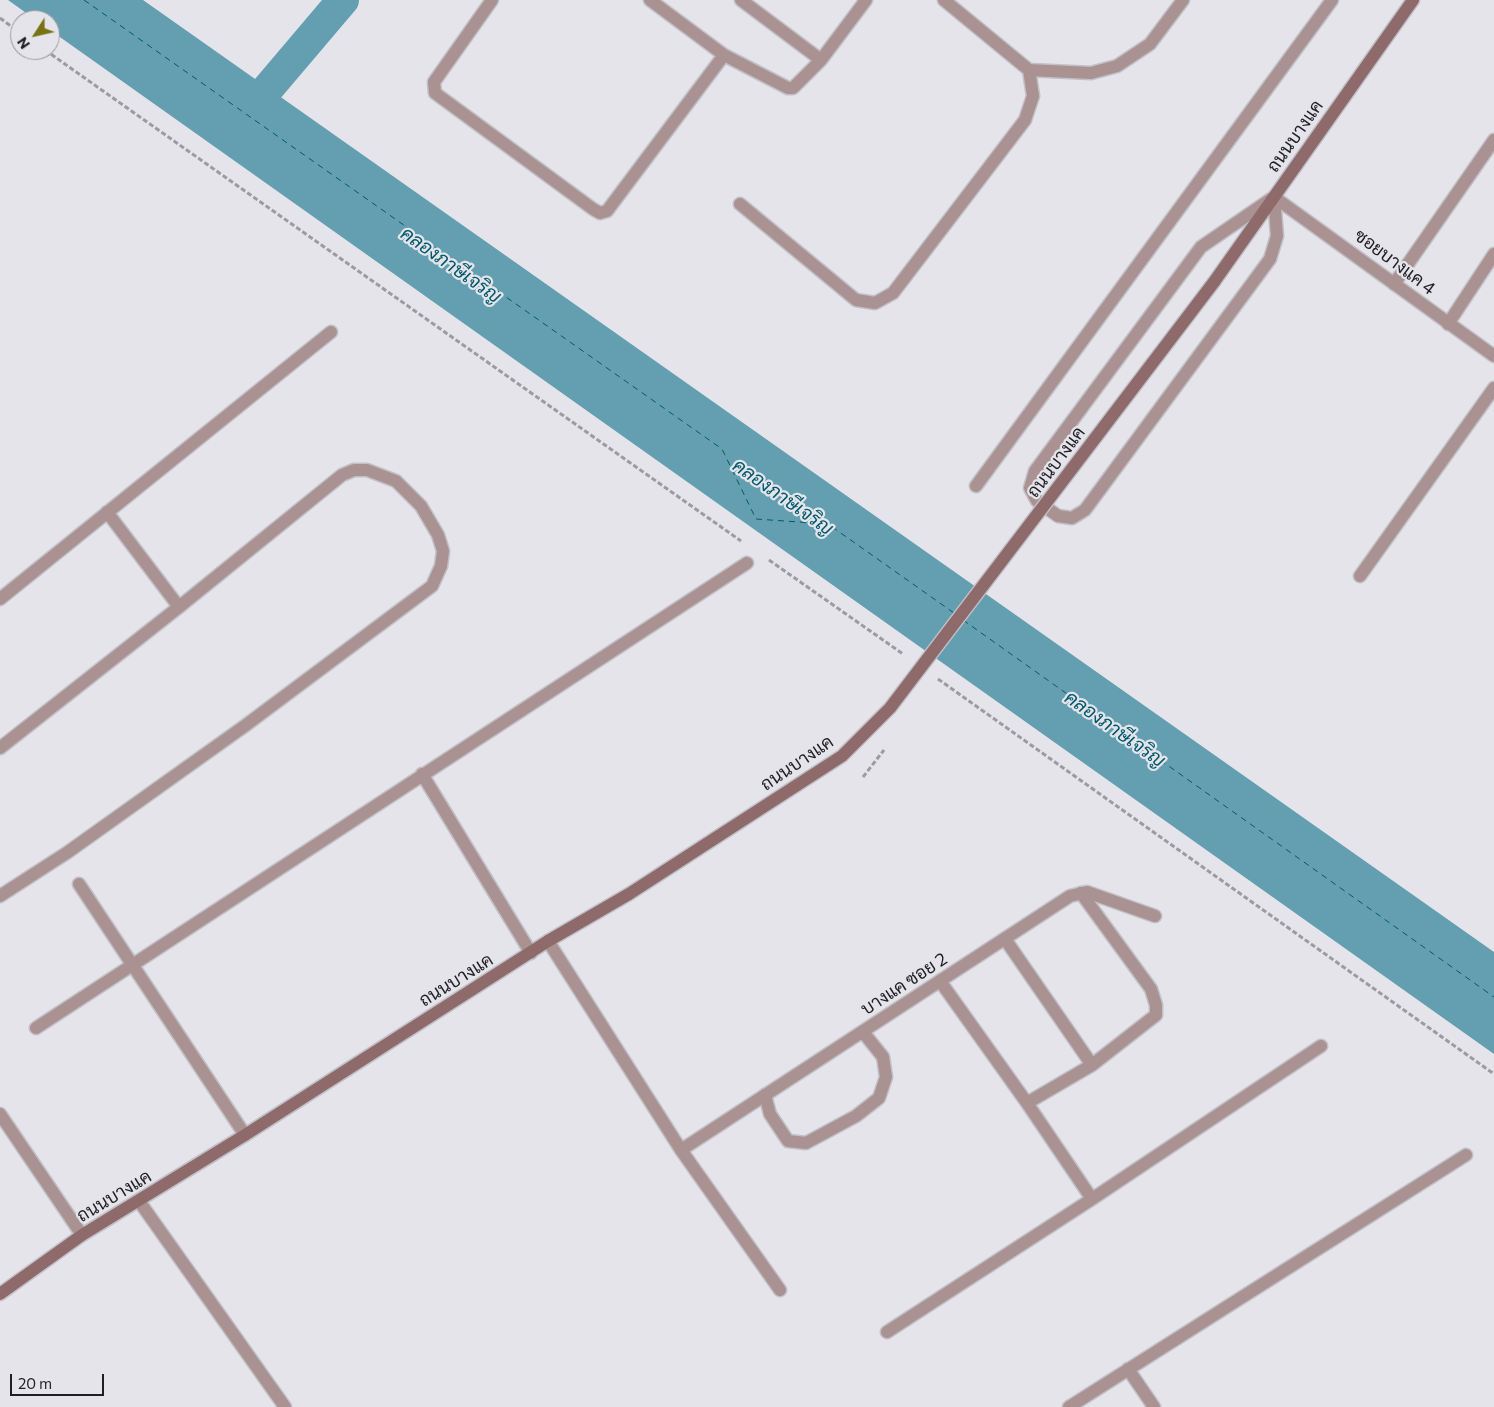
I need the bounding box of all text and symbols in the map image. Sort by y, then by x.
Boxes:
north arrow [10,10,60,60]
text: N [13,34,33,52]
street label: ถนนบางแค [1262,96,1328,176]
water label: คลองภาษีเจริญ [396,222,506,308]
street label: ซอยบางแค 4 [1350,224,1440,300]
street label: ถนนบางแค [1022,422,1090,502]
water label: คลองภาษีเจริญ [728,454,838,540]
water label: คลองภาษีเจริญ [1060,686,1170,772]
street label: ถนนบางแค [756,731,838,795]
street label: บางแค ซอย 2 [857,948,951,1020]
street label: ถนนบางแค [415,949,497,1011]
street label: ถนนบางแค [73,1165,155,1227]
scale bar [12,1364,106,1396]
text: 20 m [18,1374,52,1392]

